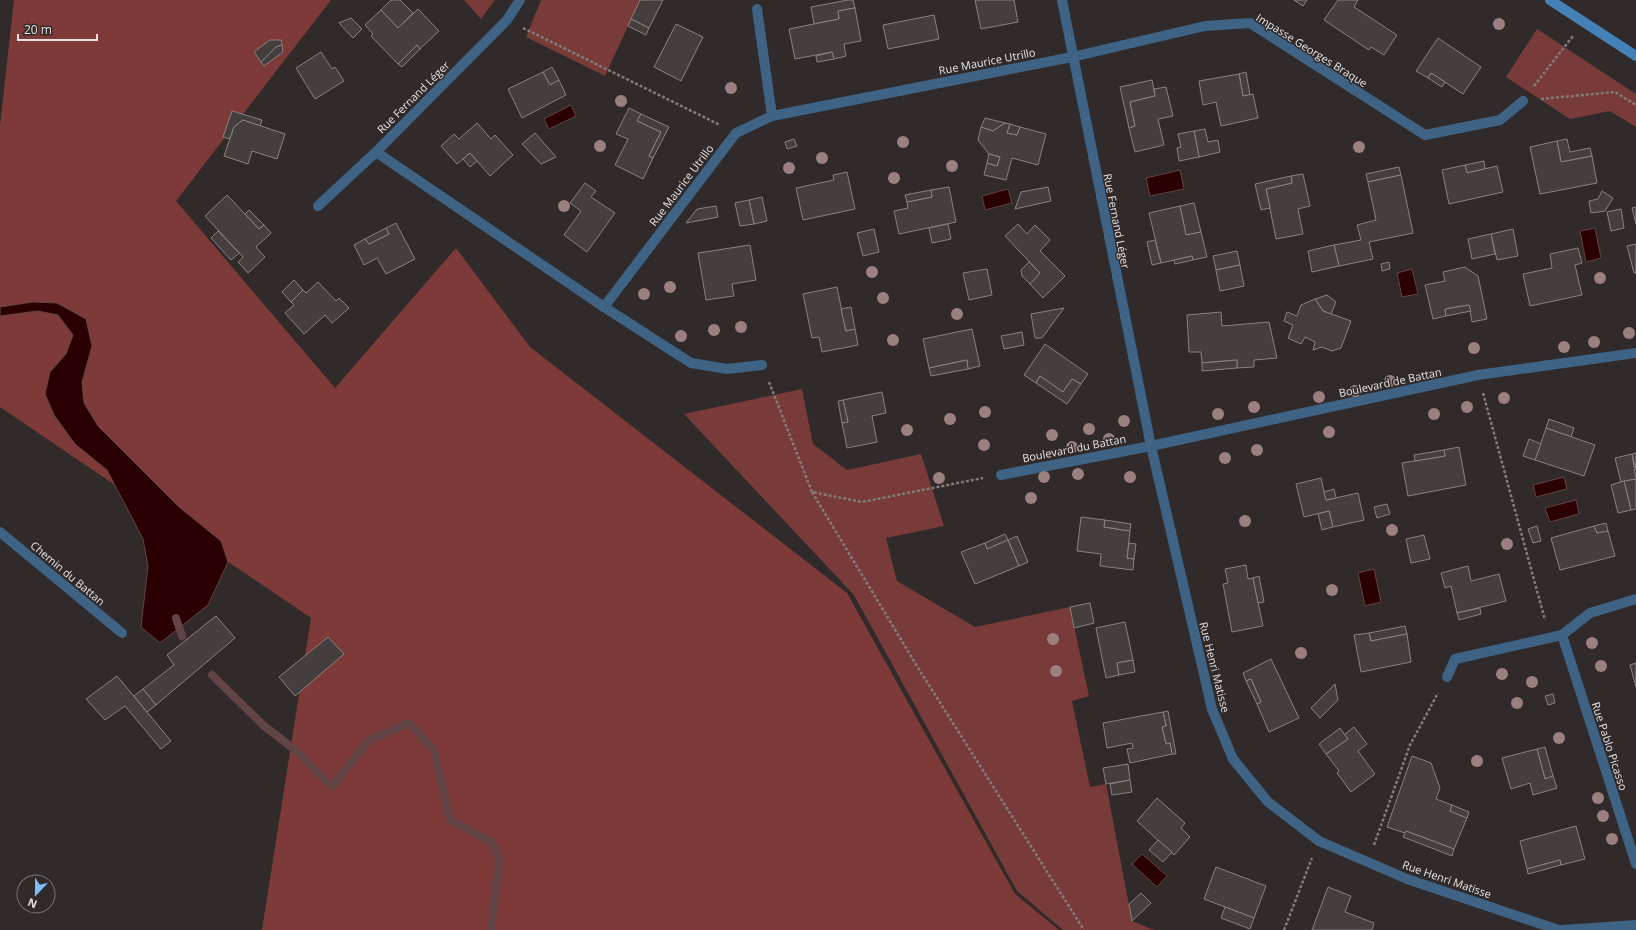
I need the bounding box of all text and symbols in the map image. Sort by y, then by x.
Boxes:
street label: Impasse Georges Braque [1254,10,1370,90]
scale bar [18,16,97,42]
text: 20 m [24,21,52,38]
street label: Rue Maurice Utrillo [937,44,1037,78]
street label: Rue Fernand Léger [374,57,453,136]
street label: Rue Maurice Utrillo [645,141,717,229]
street label: Rue Fernand Léger [1100,172,1134,270]
street label: Boulevard de Battan [1337,364,1443,400]
street label: Boulevard du Battan [1021,431,1127,465]
street label: Chemin du Battan [28,537,108,609]
street label: Rue Henri Matisse [1196,620,1234,714]
street label: Rue Pablo Picasso [1589,700,1631,792]
street label: Rue Henri Matisse [1401,857,1493,901]
north arrow [16,874,56,914]
text: N [25,895,39,912]

